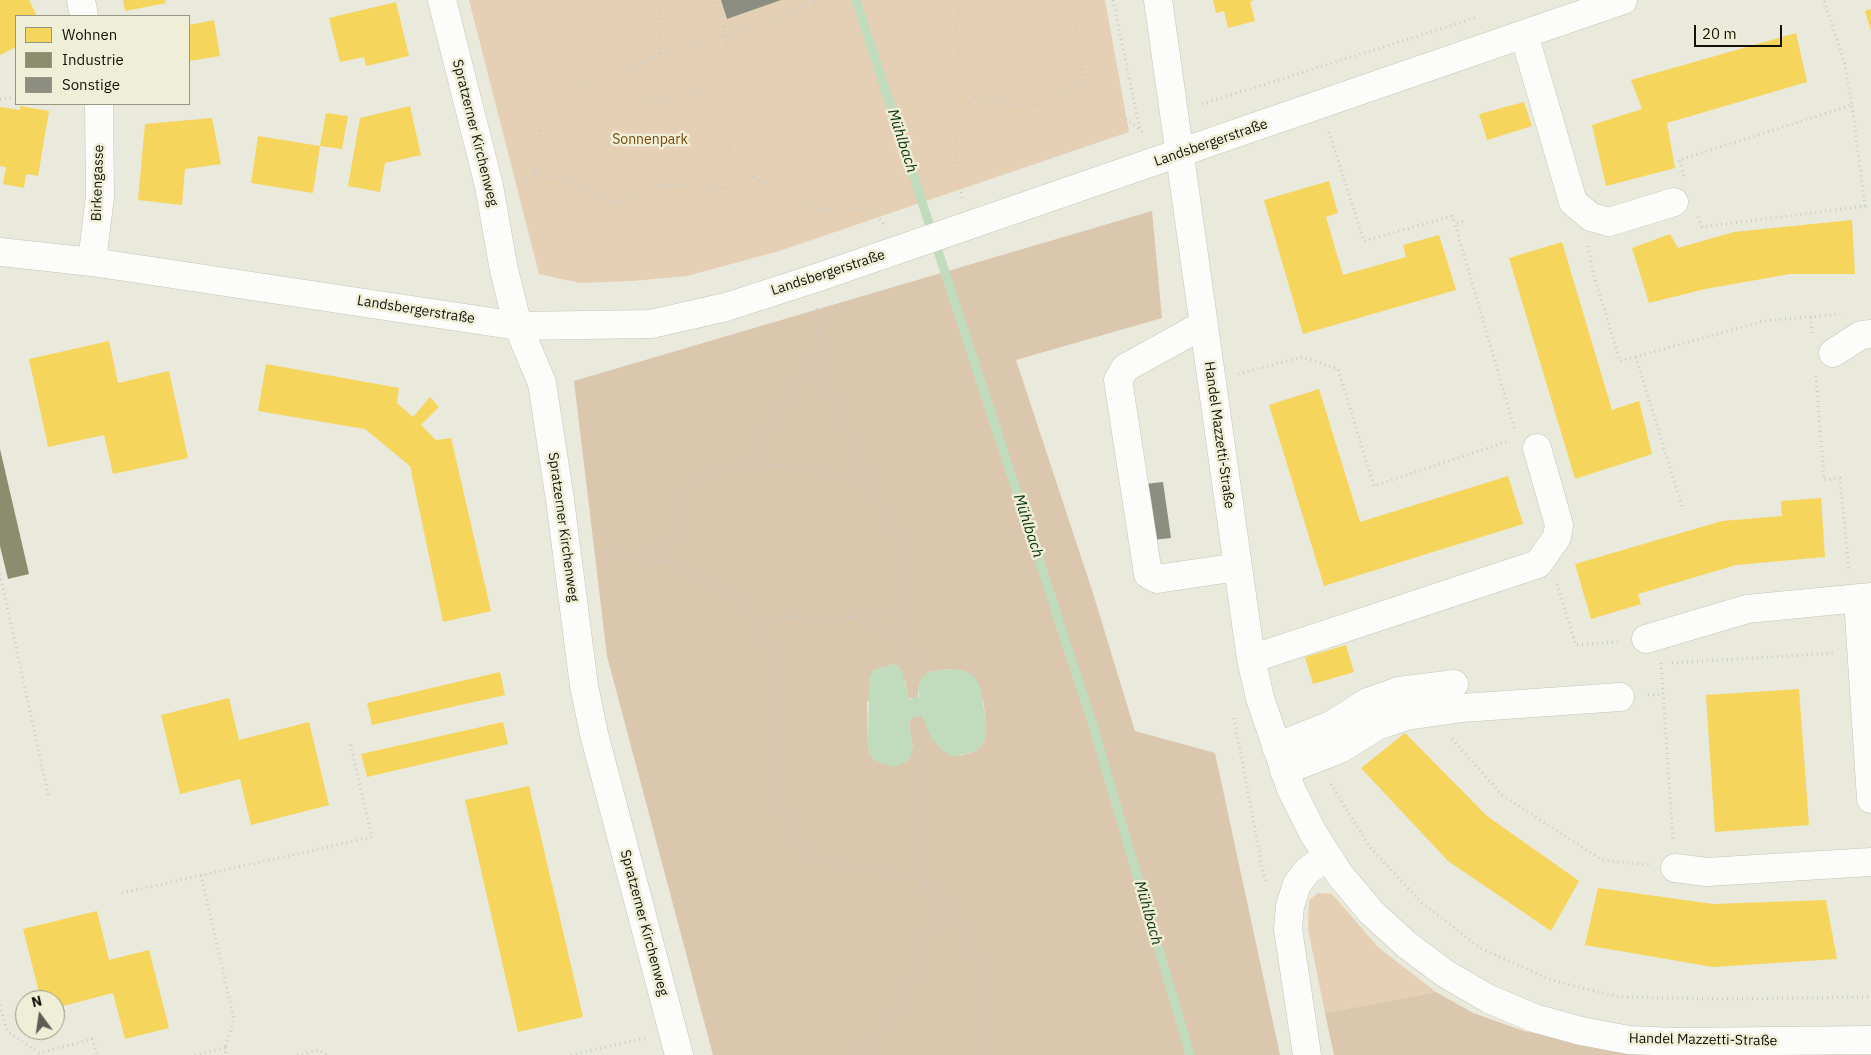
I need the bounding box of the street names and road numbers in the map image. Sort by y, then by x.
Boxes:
street label: Spratzerner Kirchenweg [449,58,501,208]
street label: Landsbergerstraße [1152,116,1270,170]
street label: Birkengasse [88,144,108,222]
street label: Landsbergerstraße [769,247,887,299]
street label: Landsbergerstraße [356,292,476,328]
street label: Handel Mazzetti-Straße [1200,360,1238,510]
street label: Spratzerner Kirchenweg [544,451,582,603]
street label: Spratzerner Kirchenweg [616,848,672,998]
street label: Handel Mazzetti-Straße [1629,1030,1777,1050]

